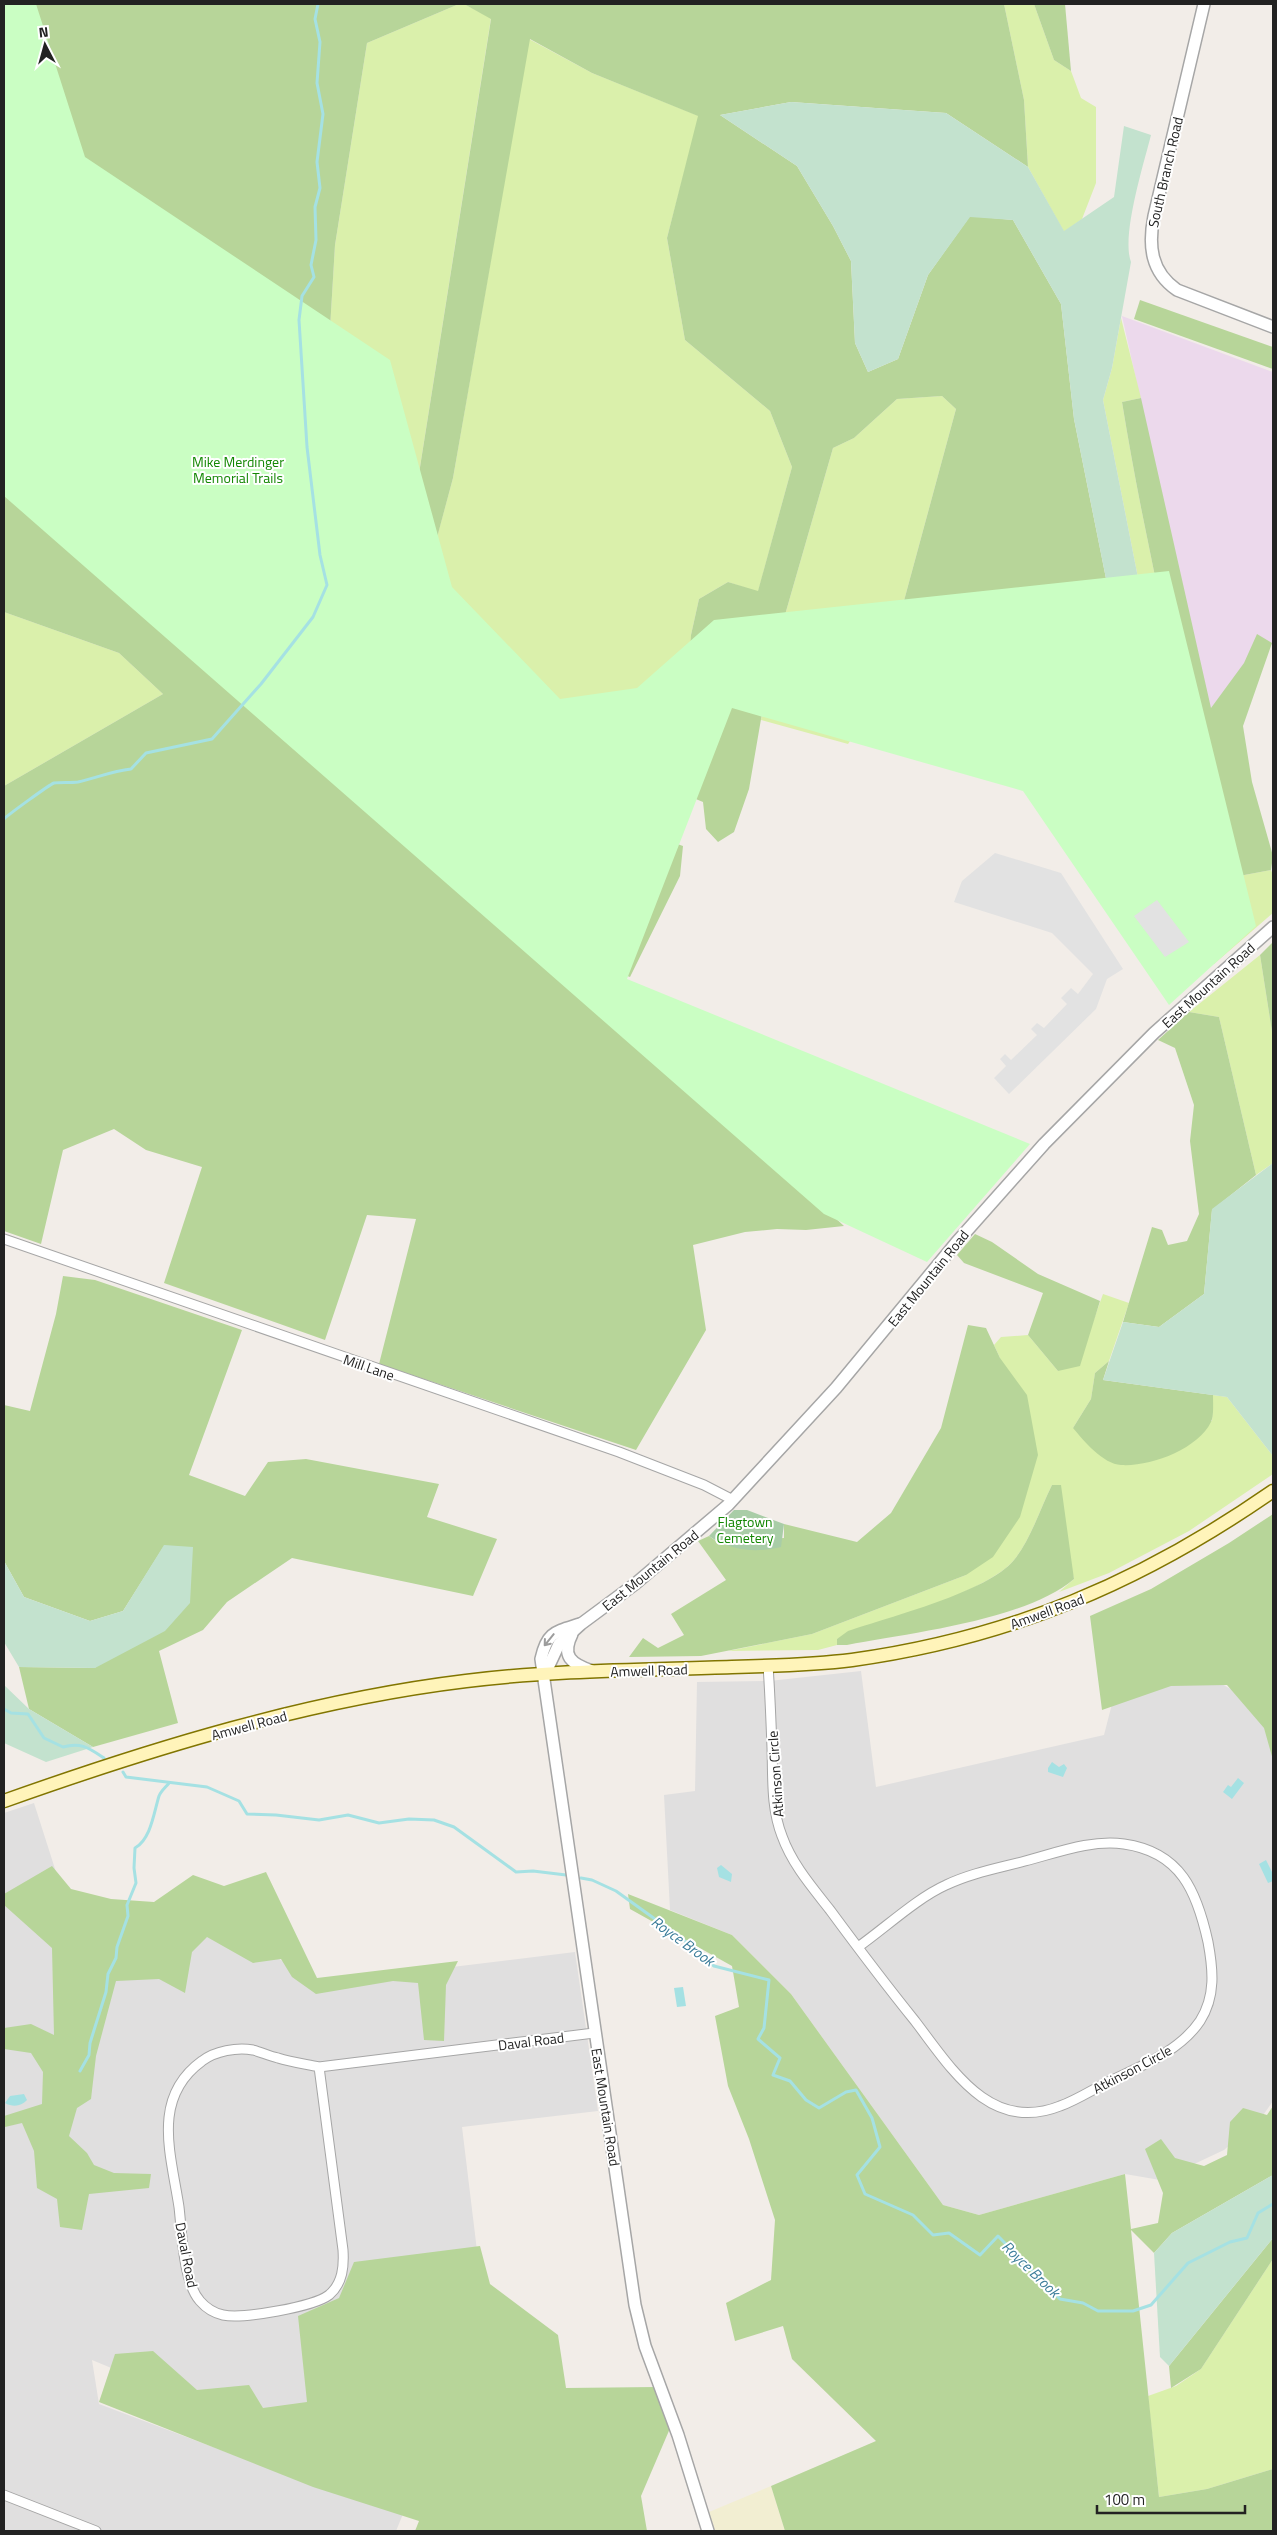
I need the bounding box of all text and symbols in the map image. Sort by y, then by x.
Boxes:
north arrow [20,20,70,70]
text: N [38,21,50,43]
street label: South Branch Road [1142,115,1188,229]
park label: Mike Merdinger Memorial Trails [192,451,284,488]
street label: East Mountain Road [1157,937,1259,1033]
street label: East Mountain Road [882,1225,974,1331]
street label: Mill Lane [341,1348,397,1386]
park label: Flagtown Cemetery [717,1511,774,1548]
street label: East Mountain Road [597,1524,703,1616]
street label: Amwell Road [1007,1588,1087,1634]
one-way arrow [544,1633,555,1646]
street label: Amwell Road [610,1658,688,1682]
street label: Amwell Road [209,1705,289,1745]
street label: Atkinson Circle [762,1730,788,1818]
water label: Royce Brook [647,1910,721,1973]
street label: Daval Road [497,2027,565,2055]
street label: Atkinson Circle [1089,2039,1175,2099]
street label: East Mountain Road [586,2047,626,2167]
street label: Daval Road [170,2220,204,2290]
water label: Royce Brook [997,2235,1067,2304]
scale bar [1097,2482,1244,2514]
text: 100 m [1104,2488,1145,2511]

